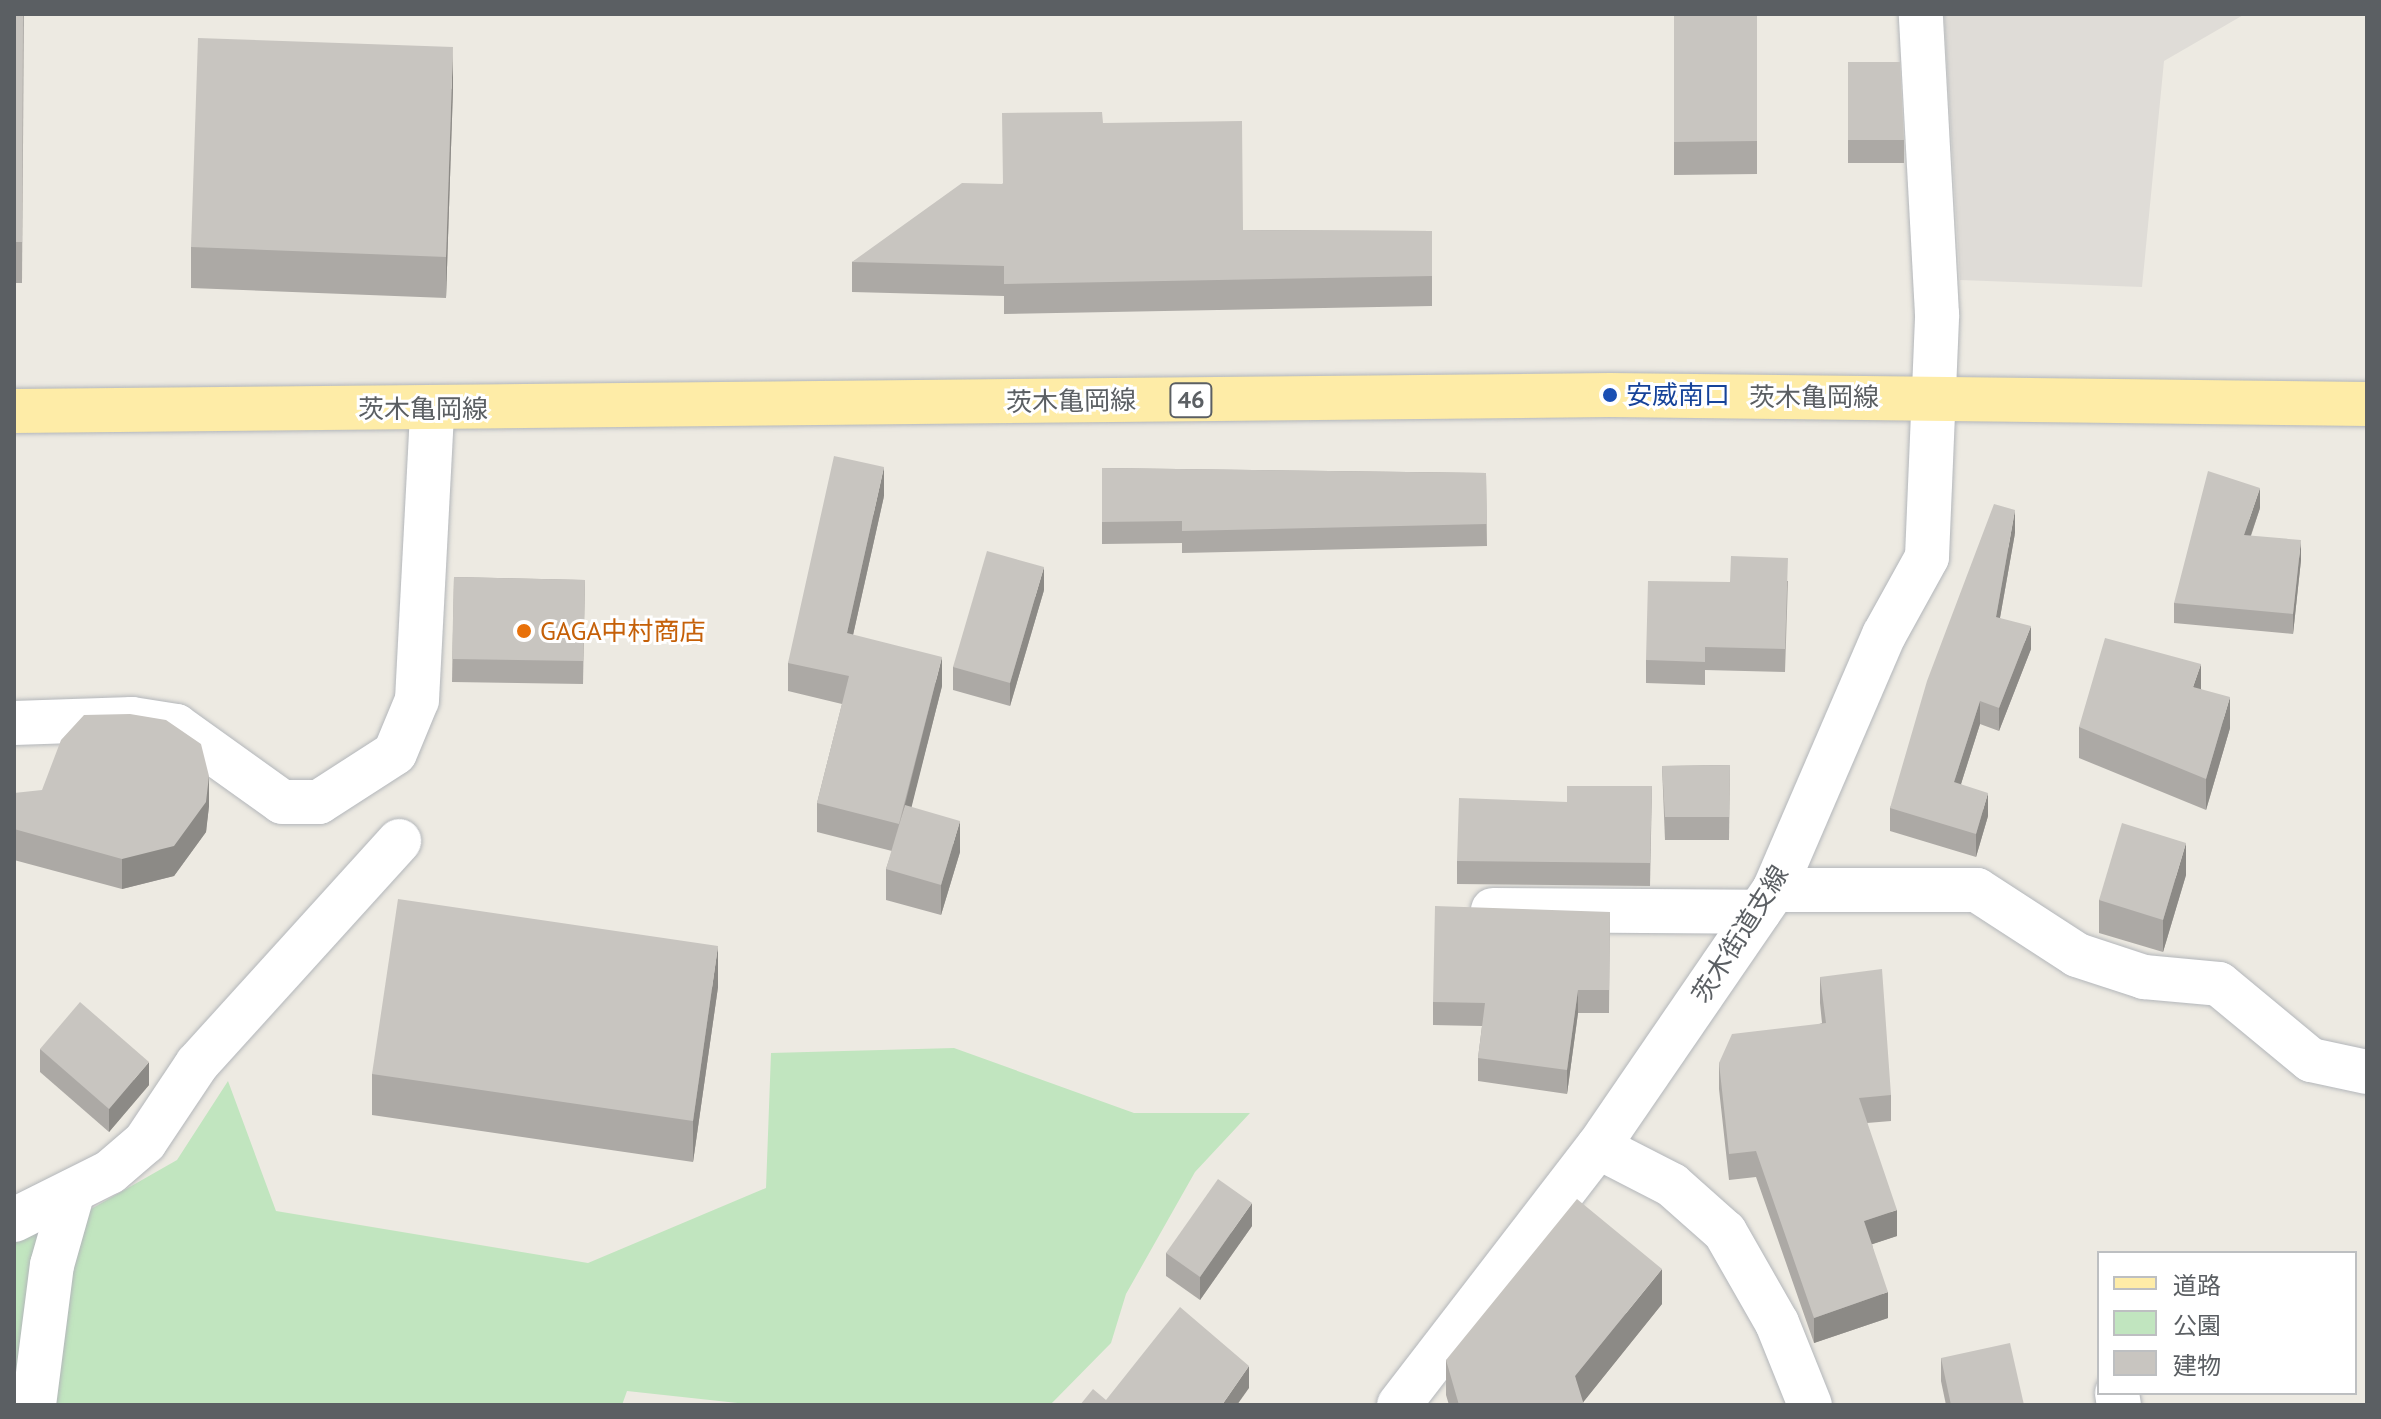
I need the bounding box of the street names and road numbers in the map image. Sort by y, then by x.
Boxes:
road number: 46 [1169,380,1213,420]
street label: 茨木亀岡線 [1749,381,1879,413]
street label: 茨木亀岡線 [1006,384,1136,418]
street label: 茨木亀岡線 [358,393,488,425]
street label: 茨木街道支線 [1685,860,1795,1008]

